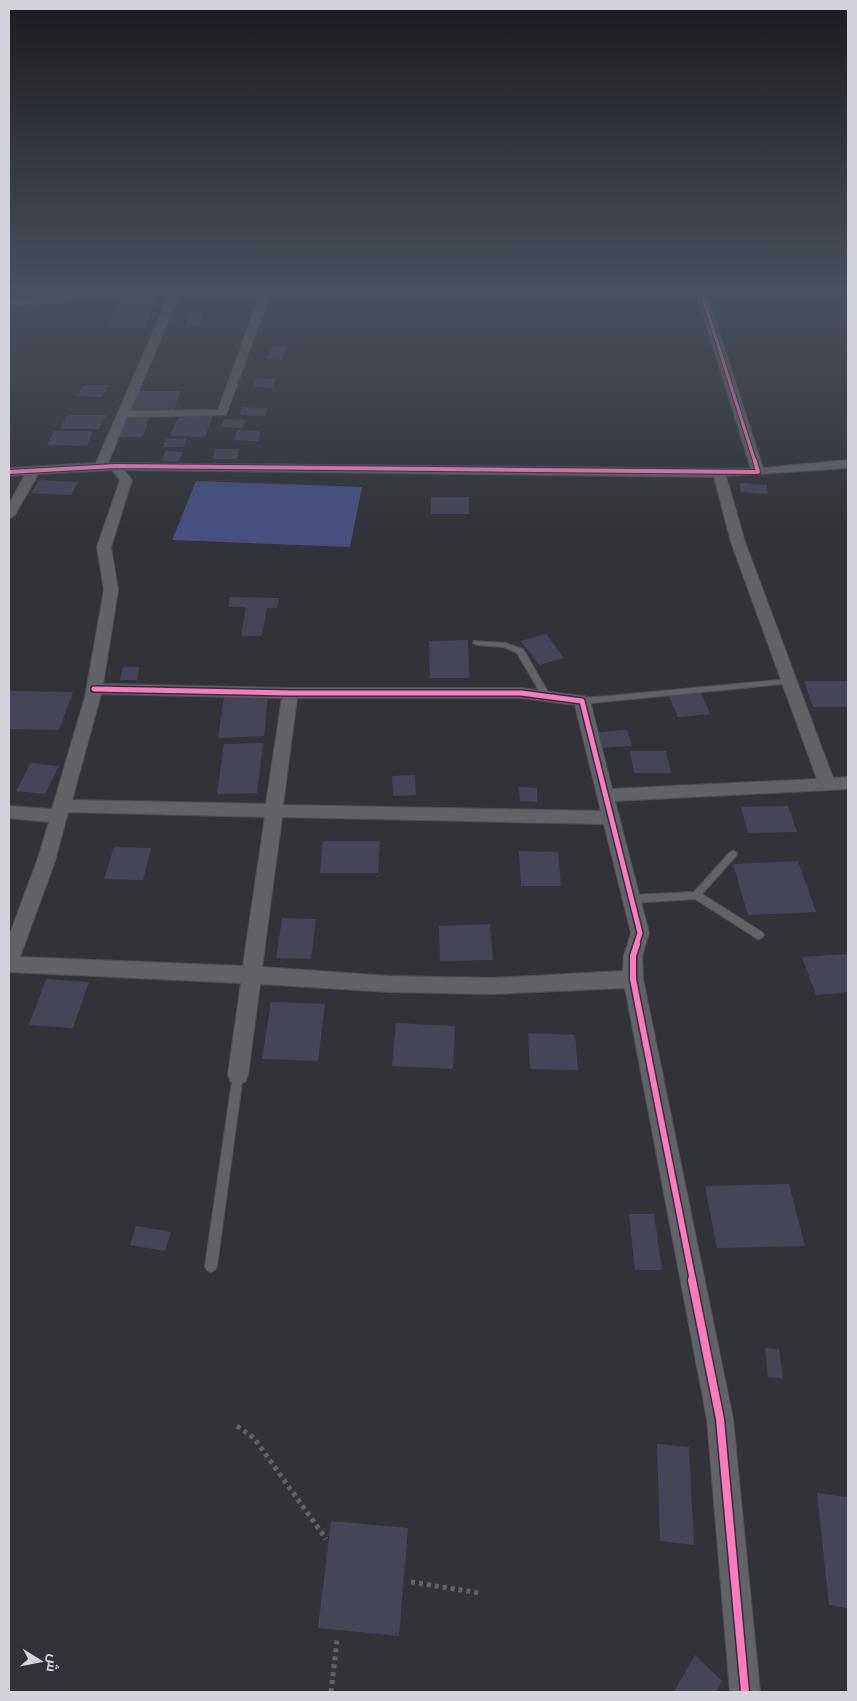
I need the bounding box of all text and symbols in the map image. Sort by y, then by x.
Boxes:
north arrow [15,1636,65,1686]
text: ش [42,1653,62,1674]

